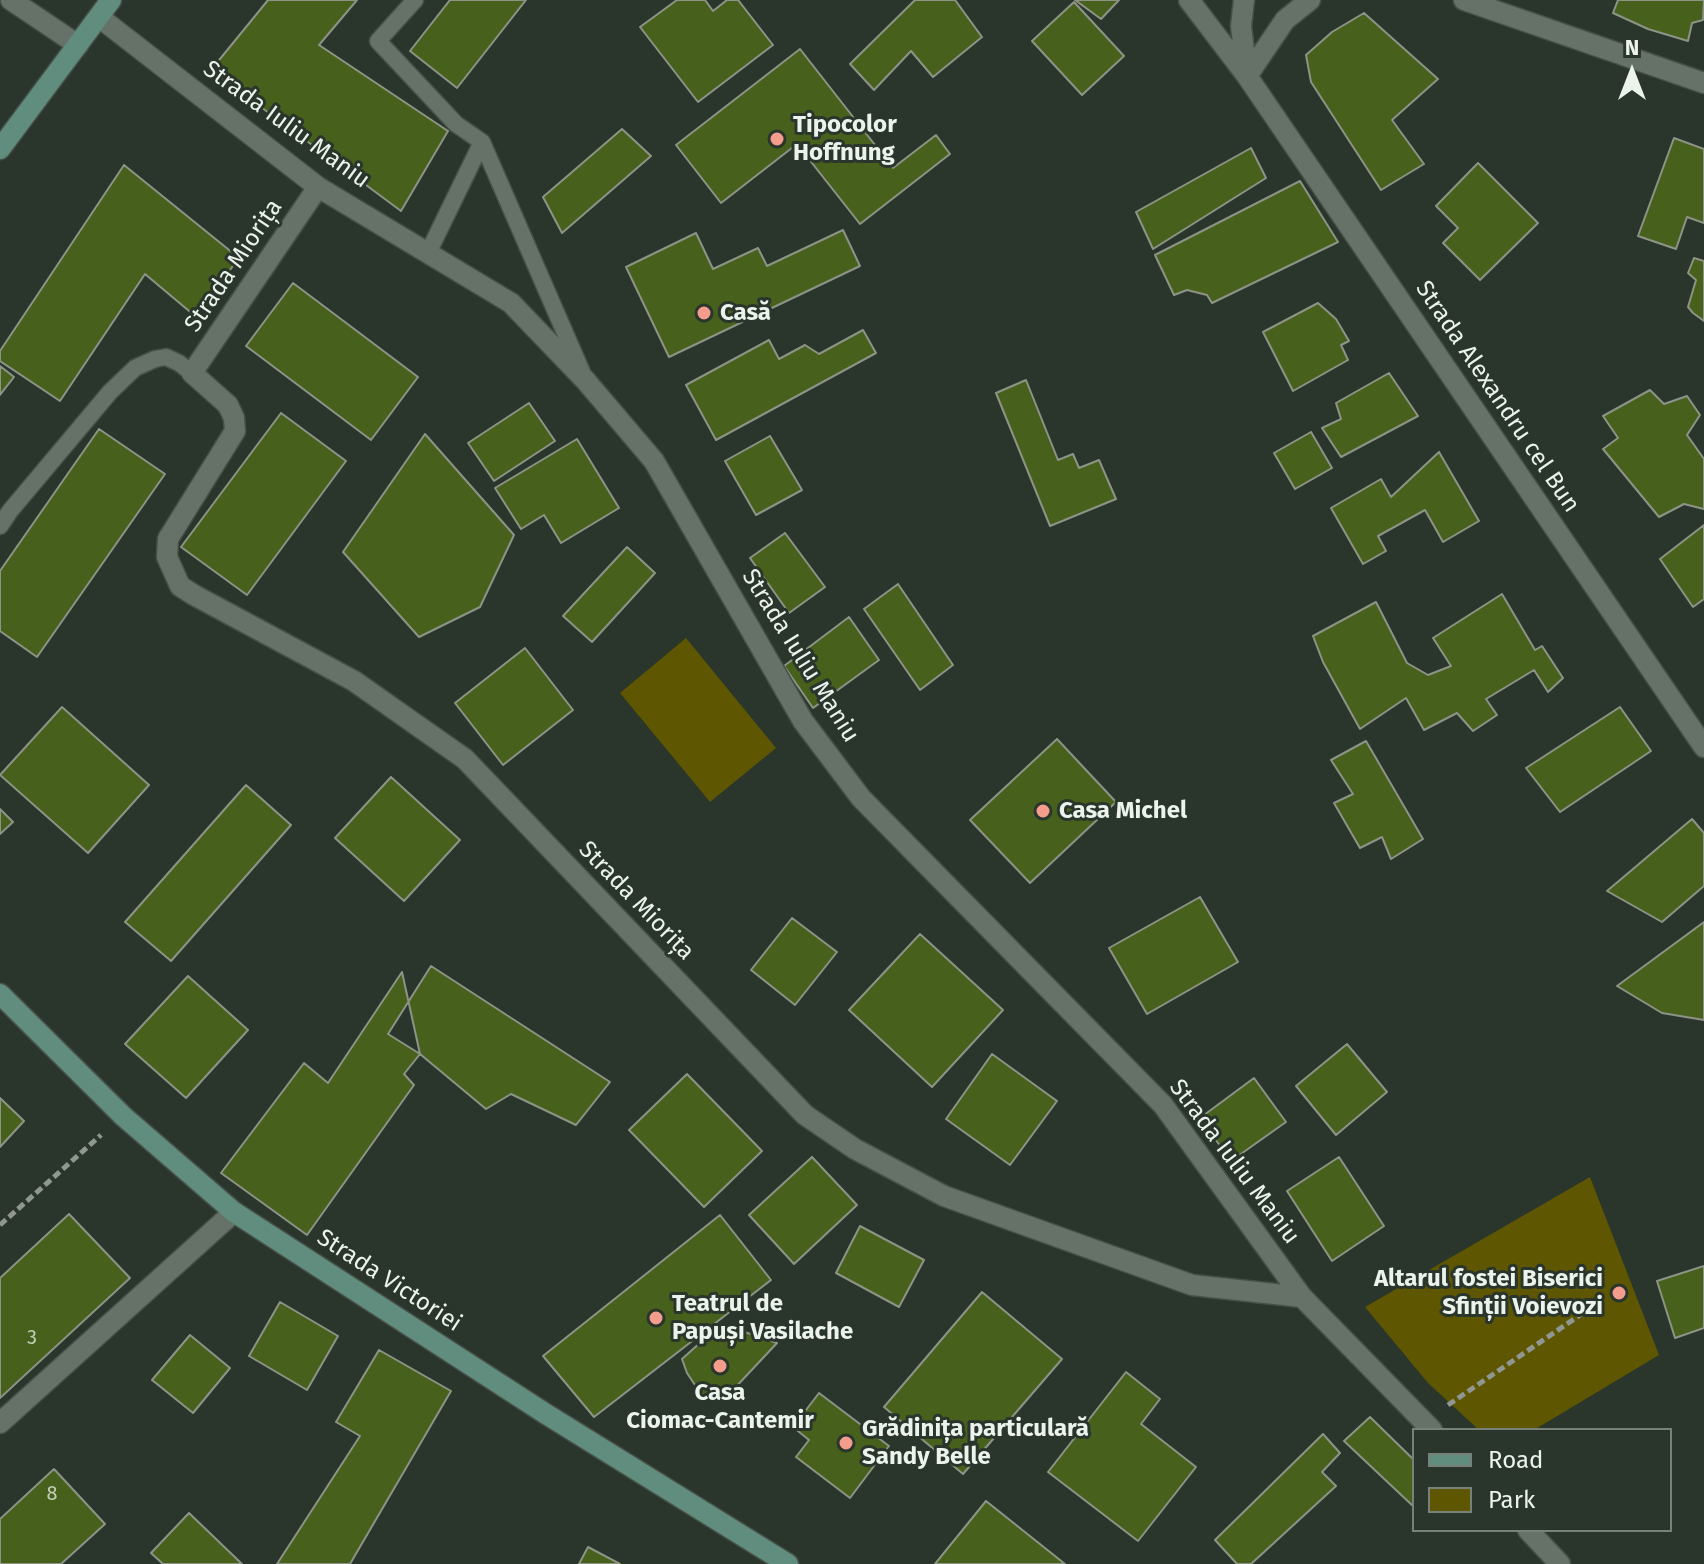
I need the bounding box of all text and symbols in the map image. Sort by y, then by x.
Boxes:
north arrow [1592,32,1672,112]
text: N [1625,34,1639,61]
street label: Strada Iuliu Maniu [197,55,375,195]
place label: Tipocolor Hoffnung [793,111,897,167]
marker: Tipocolor Hoffnung [768,130,786,148]
street label: Strada Miorița [179,194,289,338]
street label: Strada Alexandru cel Bun [1409,276,1585,518]
place label: Casă [720,299,771,327]
marker: Casă [695,304,713,322]
street label: Strada Iuliu Maniu [735,564,865,748]
place label: Casa Michel [1059,797,1187,825]
marker: Casa Michel [1034,802,1052,820]
street label: Strada Miorița [572,836,700,966]
street label: Strada Iuliu Maniu [1163,1074,1305,1250]
street label: Strada Victoriei [311,1224,467,1338]
place label: Altarul fostei Biserici Sfinții Voievozi [1374,1265,1603,1321]
marker: Altarul fostei Biserici Sfinții Voievozi [1610,1284,1628,1302]
place label: Teatrul de Papuși Vasilache [672,1290,853,1346]
marker: Teatrul de Papuși Vasilache [647,1309,665,1327]
house number: 3 [27,1326,37,1350]
marker: Casa Ciomac-Cantemir [711,1357,729,1375]
place label: Casa Ciomac-Cantemir [626,1379,814,1435]
place label: Grădinița particulară Sandy Belle [862,1415,1089,1471]
legend [1412,1428,1672,1532]
marker: Grădinița particulară Sandy Belle [837,1434,855,1452]
text: Road [1488,1446,1543,1474]
house number: 8 [46,1482,58,1506]
text: Park [1488,1486,1535,1514]

